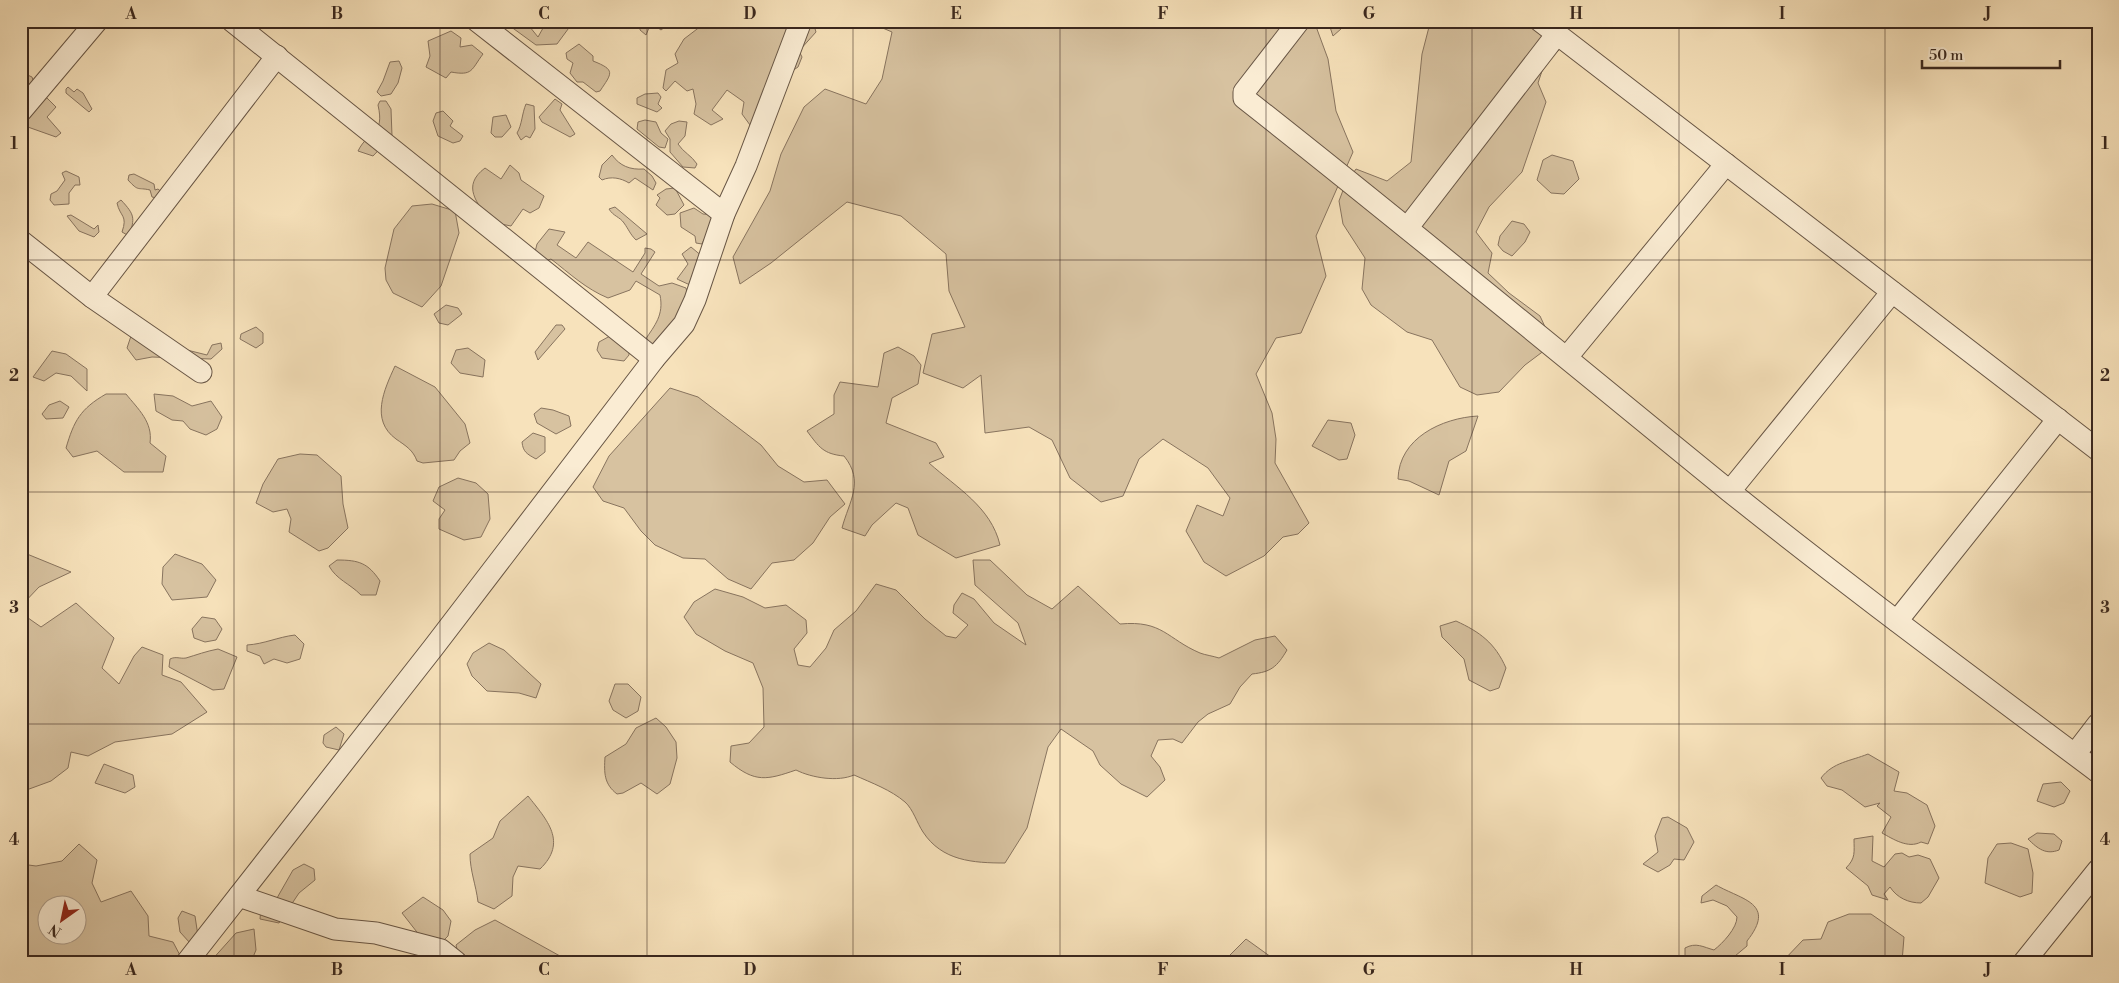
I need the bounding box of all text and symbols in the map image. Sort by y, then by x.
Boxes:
text: A [124,4,137,24]
text: B [331,4,343,24]
text: C [538,4,550,24]
text: D [744,4,757,24]
text: E [950,4,962,24]
text: F [1157,4,1169,24]
text: G [1363,4,1376,24]
text: H [1569,4,1583,24]
text: I [1779,4,1785,24]
text: J [1983,4,1991,24]
scale bar [1922,38,2059,70]
text: 50 m [1929,46,1963,65]
text: 1 [10,134,18,154]
text: 1 [2101,134,2109,154]
text: 2 [9,366,19,386]
text: 2 [2100,366,2110,386]
text: 3 [9,598,19,618]
text: 3 [2100,598,2110,618]
text: 4 [9,830,20,850]
text: 4 [2100,830,2111,850]
north arrow [38,896,88,946]
text: N [46,919,65,941]
text: A [124,960,137,980]
text: B [331,960,343,980]
text: C [538,960,550,980]
text: D [744,960,757,980]
text: E [950,960,962,980]
text: F [1157,960,1169,980]
text: G [1363,960,1376,980]
text: H [1569,960,1583,980]
text: I [1779,960,1785,980]
text: J [1983,960,1991,980]

